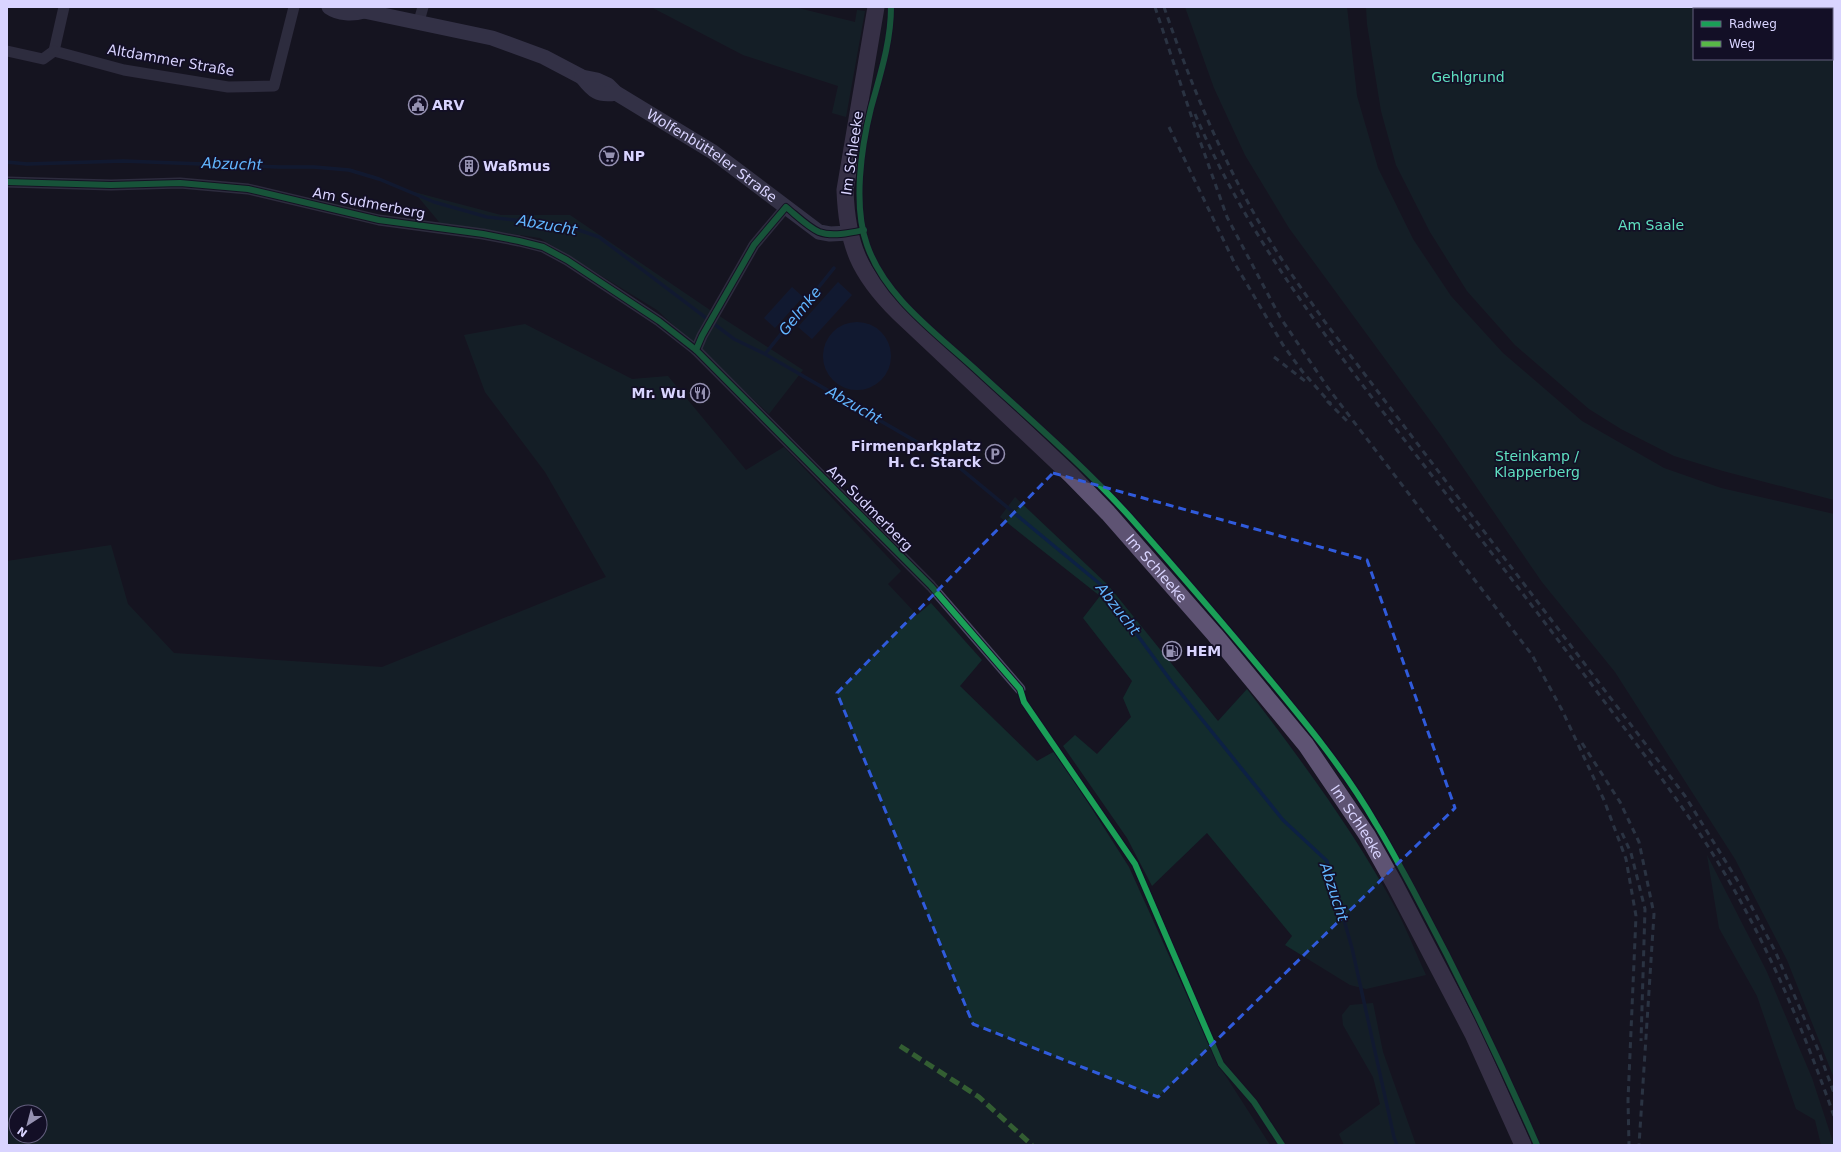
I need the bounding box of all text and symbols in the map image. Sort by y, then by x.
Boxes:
legend [1693,8,1833,60]
text: Radweg [1729,17,1777,31]
text: Weg [1729,37,1755,51]
street label: Altdammer Straße [106,41,236,79]
park label: Gehlgrund [1431,69,1505,85]
public building icon: ARV [407,94,429,116]
place label: ARV [432,97,465,113]
street label: Wolfenbütteler Straße [644,106,780,205]
street label: Im Schleeke [838,110,866,196]
supermarket icon: NP [598,145,620,167]
place label: NP [623,148,645,164]
water label: Abzucht [200,154,264,174]
building icon: Waßmus [458,155,480,177]
place label: Waßmus [483,158,550,174]
street label: Am Sudmerberg [311,184,427,222]
water label: Abzucht [515,211,580,239]
park label: Am Saale [1618,217,1684,233]
water label: Gelmke [775,283,825,339]
restaurant icon: Mr. Wu [689,382,711,404]
water label: Abzucht [822,382,886,429]
place label: Mr. Wu [632,385,686,401]
place label: Firmenparkplatz H. C. Starck [851,438,982,470]
parking icon: Firmenparkplatz H. C. Starck [984,443,1006,465]
park label: Steinkamp / Klapperberg [1494,448,1580,480]
street label: Am Sudmerberg [824,462,916,554]
street label: Im Schleeke [1122,531,1191,605]
water label: Abzucht [1092,579,1144,639]
fuel station icon: HEM [1161,640,1183,662]
place label: HEM [1186,643,1221,659]
street label: Im Schleeke [1327,782,1387,862]
water label: Abzucht [1316,859,1352,925]
north arrow [8,1104,48,1144]
text: N [15,1124,30,1140]

